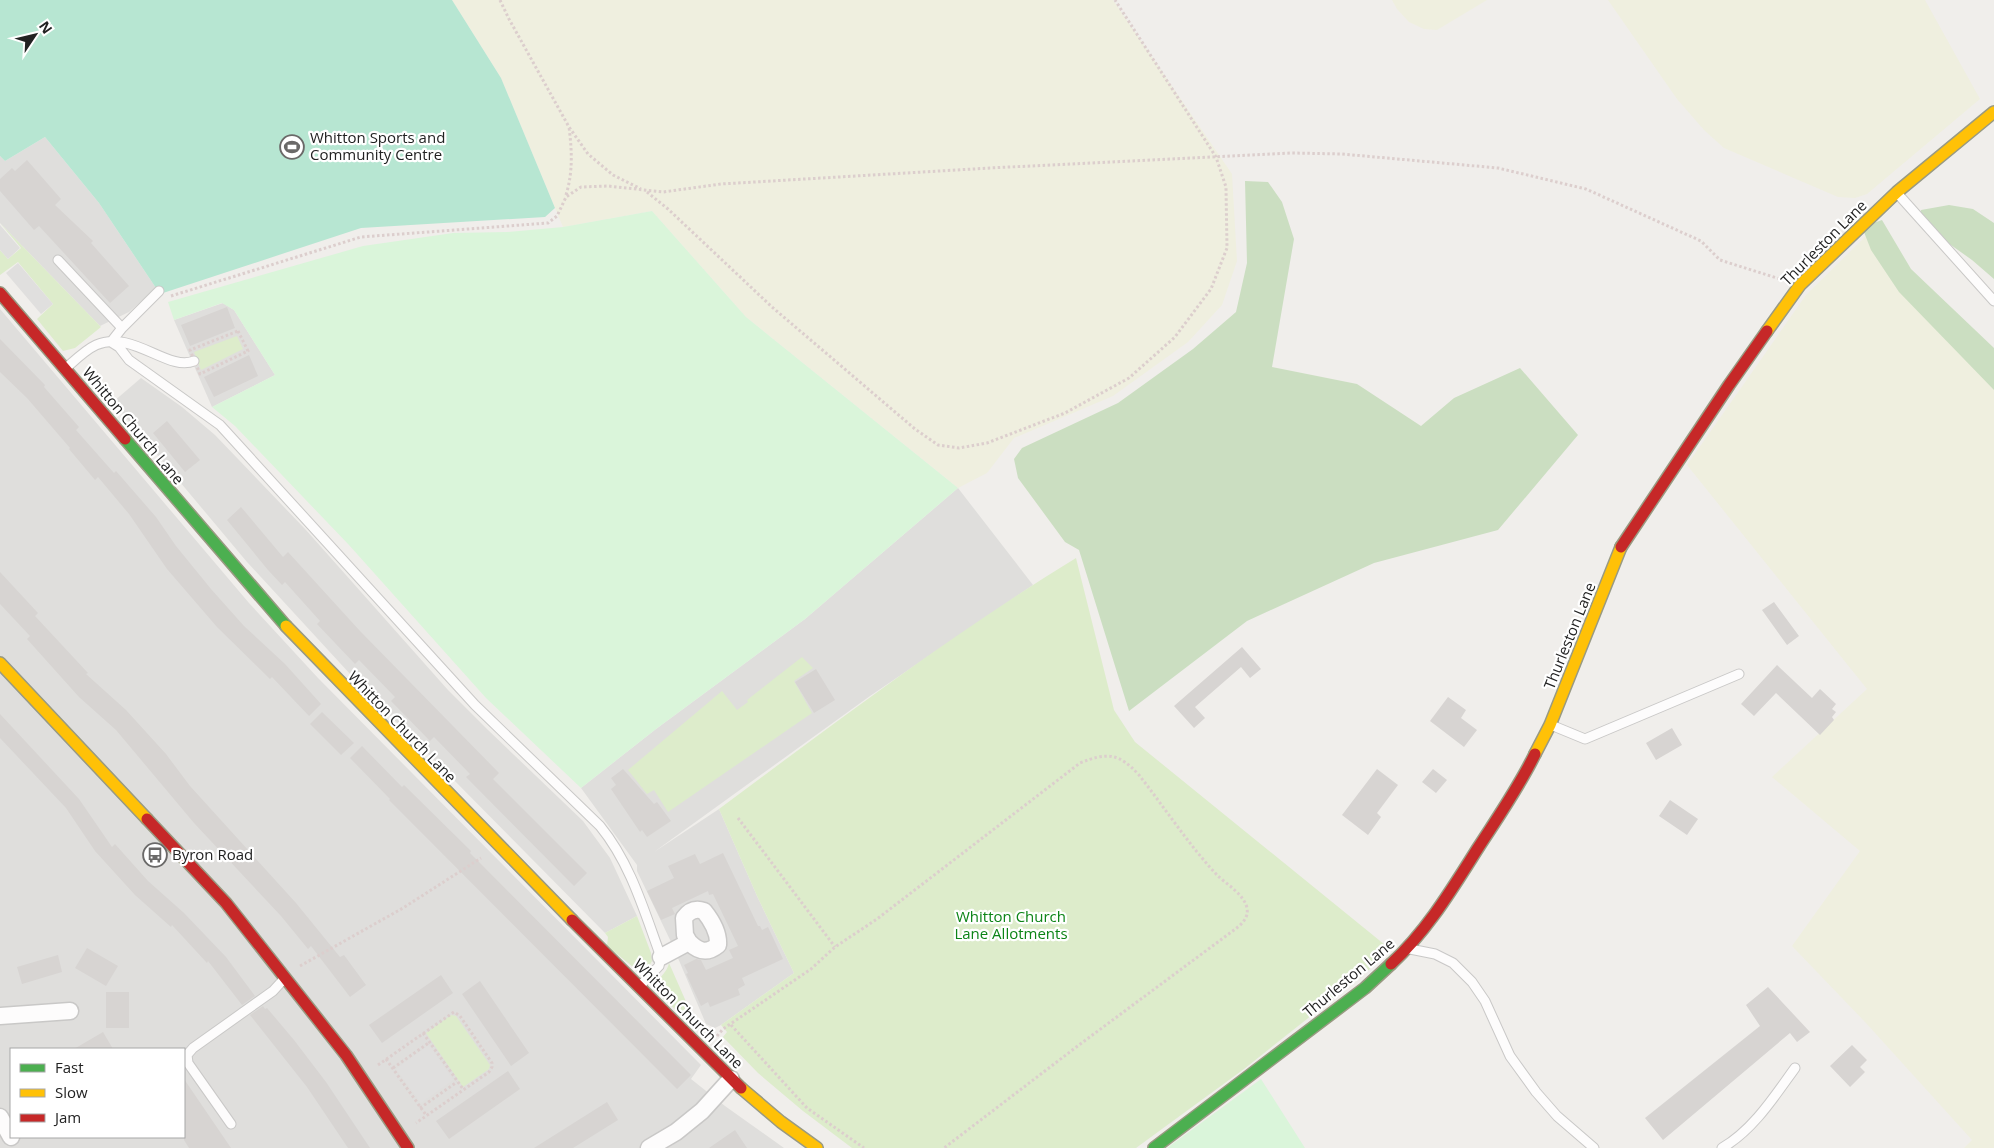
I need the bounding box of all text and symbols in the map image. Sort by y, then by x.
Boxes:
north arrow [10,10,60,60]
text: N [35,17,57,37]
place label: Whitton Sports and Community Centre [310,127,445,164]
sports icon: Whitton Sports and Community Centre [279,134,305,160]
street label: Thurleston Lane [1776,195,1870,289]
street label: Whitton Church Lane [79,362,189,488]
street label: Thurleston Lane [1539,579,1600,692]
street label: Whitton Church Lane [344,666,461,786]
bus stop icon: Byron Road [142,842,168,868]
place label: Byron Road [172,844,253,864]
park label: Whitton Church Lane Allotments [954,906,1068,943]
street label: Thurleston Lane [1298,933,1398,1021]
street label: Whitton Church Lane [629,954,748,1073]
legend [10,1048,185,1138]
text: Fast [55,1057,84,1077]
text: Slow [55,1082,88,1102]
text: Jam [53,1107,81,1127]

